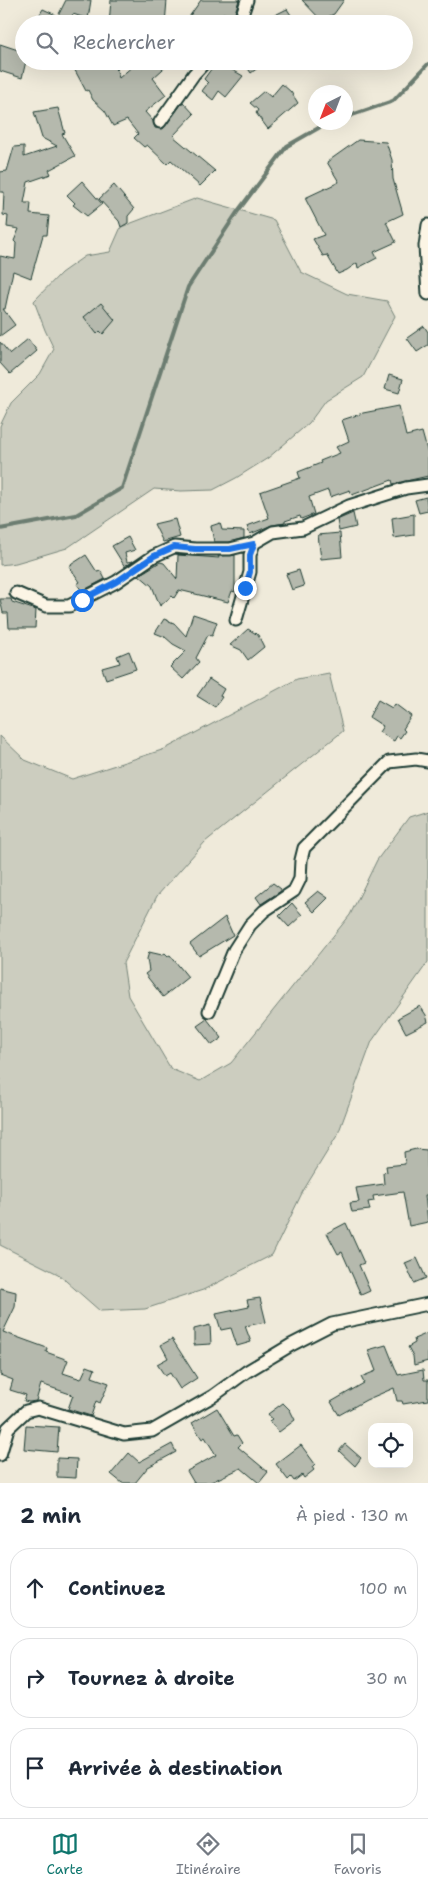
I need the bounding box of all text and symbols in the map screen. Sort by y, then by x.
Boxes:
search box [15,15,413,70]
icon: search [33,29,61,57]
text: Rechercher [73,30,176,55]
north arrow [308,85,353,130]
route end [234,577,257,600]
route start [71,589,94,612]
map controls [368,1423,413,1468]
button: locate [368,1423,413,1468]
text: 2 min [20,1502,81,1530]
text: À pied · 130 m [296,1505,408,1526]
icon: ahead [21,1574,49,1602]
text: Continuez [68,1576,166,1601]
text: 100 m [359,1578,407,1599]
icon: right [21,1664,49,1692]
text: Tournez à droite [68,1666,235,1691]
text: 30 m [366,1668,407,1689]
icon: arrive [21,1754,49,1782]
text: Arrivée à destination [68,1756,282,1781]
tab: Carte [46,1830,83,1878]
tab: Itinéraire [176,1830,241,1878]
tab: Favoris [334,1830,382,1878]

